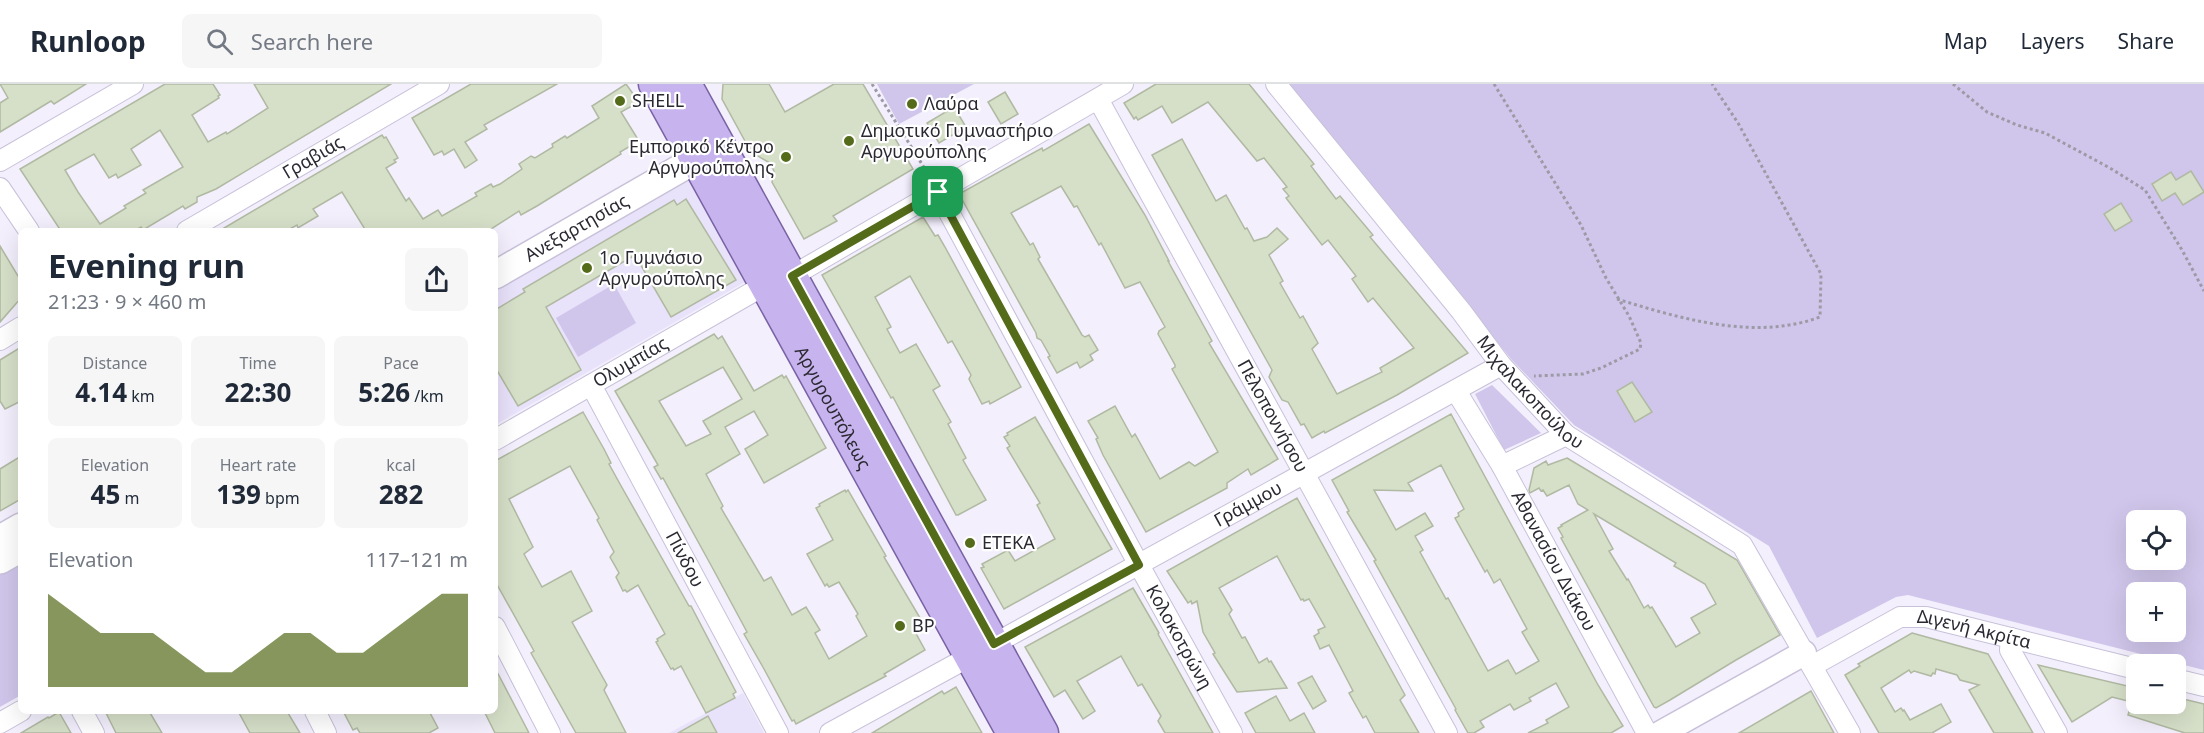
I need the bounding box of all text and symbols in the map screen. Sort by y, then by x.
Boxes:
search box [182,14,602,68]
text: Runloop [30,22,146,60]
icon: search [203,25,236,58]
text: Search here [251,26,373,56]
text: Map [1944,27,1988,55]
text: Layers [2021,27,2085,55]
text: Share [2118,27,2174,55]
place label: SHELL [632,88,684,112]
place label: Λαύρα [924,91,979,115]
marker: SHELL [613,94,627,108]
marker: Λαύρα [905,97,919,111]
place label: Δημοτικό Γυμναστήριο Αργυρούπολης [861,118,1054,163]
street label: Γραβιάς [278,129,348,184]
place label: Εμπορικό Κέντρο Αργυρούπολης [629,134,774,179]
marker: Δημοτικό Γυμναστήριο Αργυρούπολης [842,134,856,148]
marker: Εμπορικό Κέντρο Αργυρούπολης [779,150,793,164]
pin [912,166,963,217]
icon: arrive [921,175,954,208]
street label: Ανεξαρτησίας [520,188,632,267]
text: Evening run [48,243,245,288]
place label: 1ο Γυμνάσιο Αργυρούπολης [599,245,725,290]
button: share [405,248,468,311]
marker: 1ο Γυμνάσιο Αργυρούπολης [580,261,594,275]
text: 21:23 · 9 × 460 m [48,288,206,315]
street label: Ολυμπίας [588,330,672,392]
street label: Μιχαλακοπούλου [1472,330,1588,454]
street label: Αργυρουπόλεως [790,342,877,474]
text: Distance [83,352,147,374]
text: Time [239,352,277,374]
text: Pace [383,352,419,374]
street label: Πελοποννήσου [1233,355,1314,476]
text: 4.14 [75,374,127,410]
text: 22:30 [225,374,291,410]
text: 5:26 [358,374,410,410]
text: km [127,385,155,407]
text: /km [410,385,444,407]
text: Elevation [81,454,149,476]
text: Heart rate [220,454,296,476]
text: kcal [386,454,416,476]
street label: Γράμμου [1209,475,1286,532]
text: 45 [91,476,120,512]
text: 139 [216,476,261,512]
text: 282 [379,476,423,512]
street label: Αθανασίου Διάκου [1507,486,1602,635]
text: m [120,487,139,509]
text: bpm [261,487,300,509]
map controls [2126,510,2186,714]
button: locate [2126,510,2186,570]
street label: Πίνδου [661,527,710,591]
place label: ΕΤΕΚΑ [982,530,1035,554]
marker: ΕΤΕΚΑ [963,536,977,550]
text: Elevation [48,546,133,573]
text: 117–121 m [365,546,468,573]
street label: Κολοκοτρώνη [1141,580,1218,693]
button: + [2126,582,2186,642]
street label: Διγενή Ακρίτα [1917,604,2034,654]
place label: BP [912,613,935,637]
marker: BP [893,619,907,633]
button: − [2126,654,2186,714]

